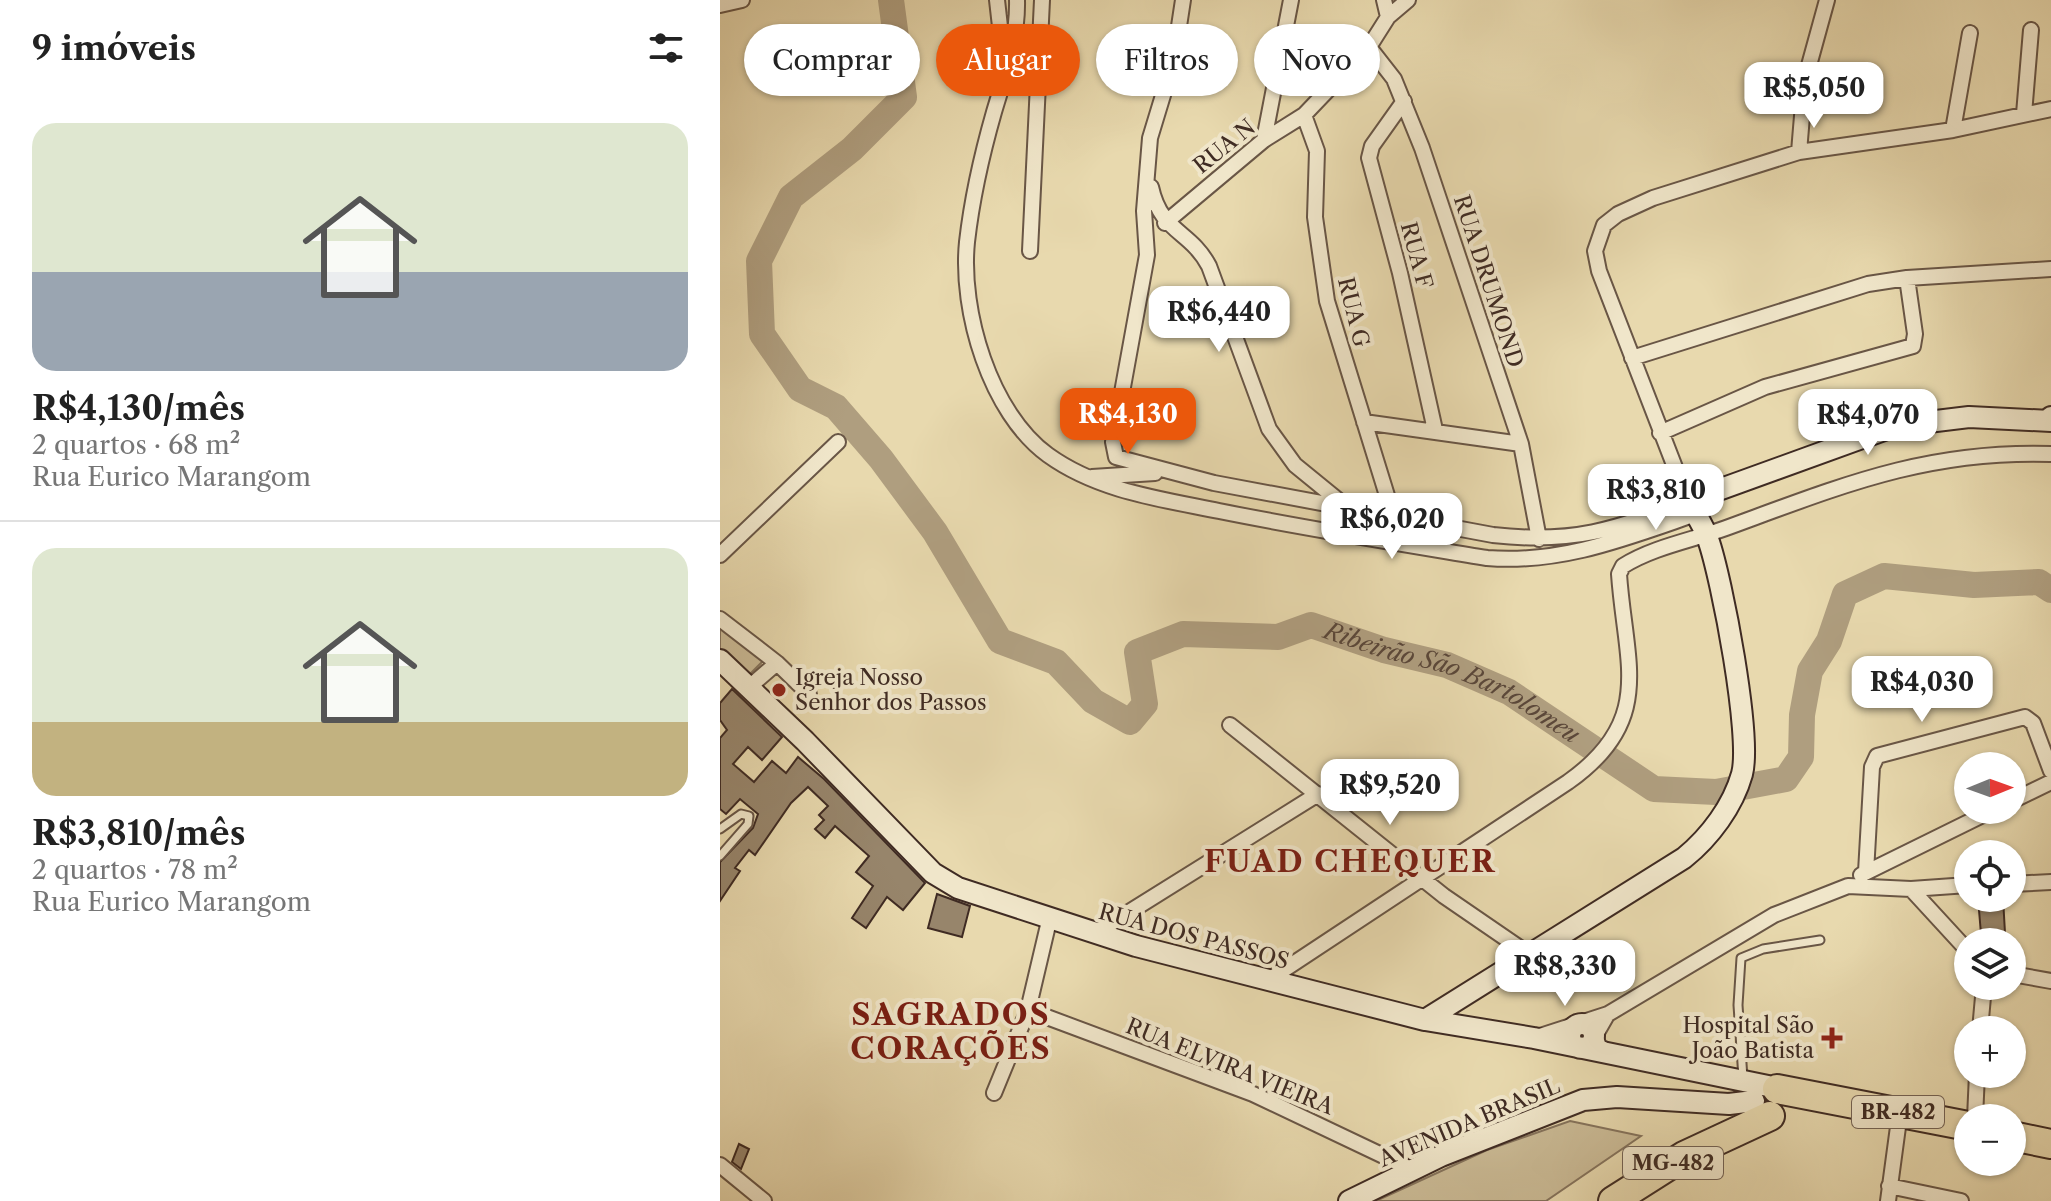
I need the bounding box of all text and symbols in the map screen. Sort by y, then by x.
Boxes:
chip: Comprar [744,24,920,96]
chip: Alugar [936,24,1080,96]
chip: Filtros [1096,24,1238,96]
chip: Novo [1254,24,1380,96]
icon: filters [644,26,688,70]
text: 9 imóveis [32,27,196,69]
pin: R$5,050 [1740,62,1888,130]
text: R$5,050 [1762,72,1866,104]
street label: RUA N [1188,113,1261,179]
icon: home [288,175,432,319]
street label: RUA DRUMOND [1448,191,1529,371]
street label: RUA F [1395,219,1438,291]
street label: RUA G [1332,274,1375,350]
pin: R$6,440 [1145,286,1293,354]
text: R$6,440 [1167,296,1271,328]
text: R$4,130/mês [32,387,245,429]
pin: R$4,130 [1054,388,1202,456]
pin: R$4,070 [1794,389,1942,457]
text: R$4,130 [1078,398,1178,430]
text: R$4,070 [1816,399,1920,431]
text: 2 quartos · 68 m² [32,429,240,461]
text: Rua Eurico Marangom [32,461,311,493]
pin: R$3,810 [1582,464,1730,532]
text: R$3,810 [1606,474,1706,506]
pin: R$6,020 [1318,493,1466,561]
text: R$6,020 [1339,503,1445,535]
icon: home [288,600,432,744]
water label: Ribeirão São Bartolomeu [1319,615,1586,750]
pin: R$4,030 [1848,656,1996,724]
place label: Igreja Nosso Senhor dos Passos [795,664,987,716]
text: R$4,030 [1870,666,1974,698]
marker: Igreja Nosso Senhor dos Passos [770,681,788,699]
north arrow [1954,752,2026,824]
map controls [1954,752,2026,1176]
pin: R$9,520 [1316,759,1464,827]
text: R$9,520 [1339,769,1441,801]
text: R$3,810/mês [32,812,245,854]
button: locate [1954,840,2026,912]
district label: FUAD CHEQUER [1204,843,1496,880]
text: 2 quartos · 78 m² [32,854,238,886]
text: Rua Eurico Marangom [32,886,311,918]
street label: RUA DOS PASSOS [1096,898,1292,975]
button: layers [1954,928,2026,1000]
pin: R$8,330 [1491,940,1639,1008]
text: R$8,330 [1513,950,1617,982]
district label: SAGRADOS CORAÇÕES [850,996,1052,1067]
street label: RUA ELVIRA VIEIRA [1122,1012,1338,1121]
place label: Hospital São João Batista [1682,1012,1814,1064]
button: + [1954,1016,2026,1088]
marker: Hospital São João Batista [1821,1027,1843,1049]
street label: AVENIDA BRASIL [1374,1072,1564,1173]
road number: BR-482 [1852,1096,1944,1128]
button: − [1954,1104,2026,1176]
road number: MG-482 [1623,1147,1723,1179]

